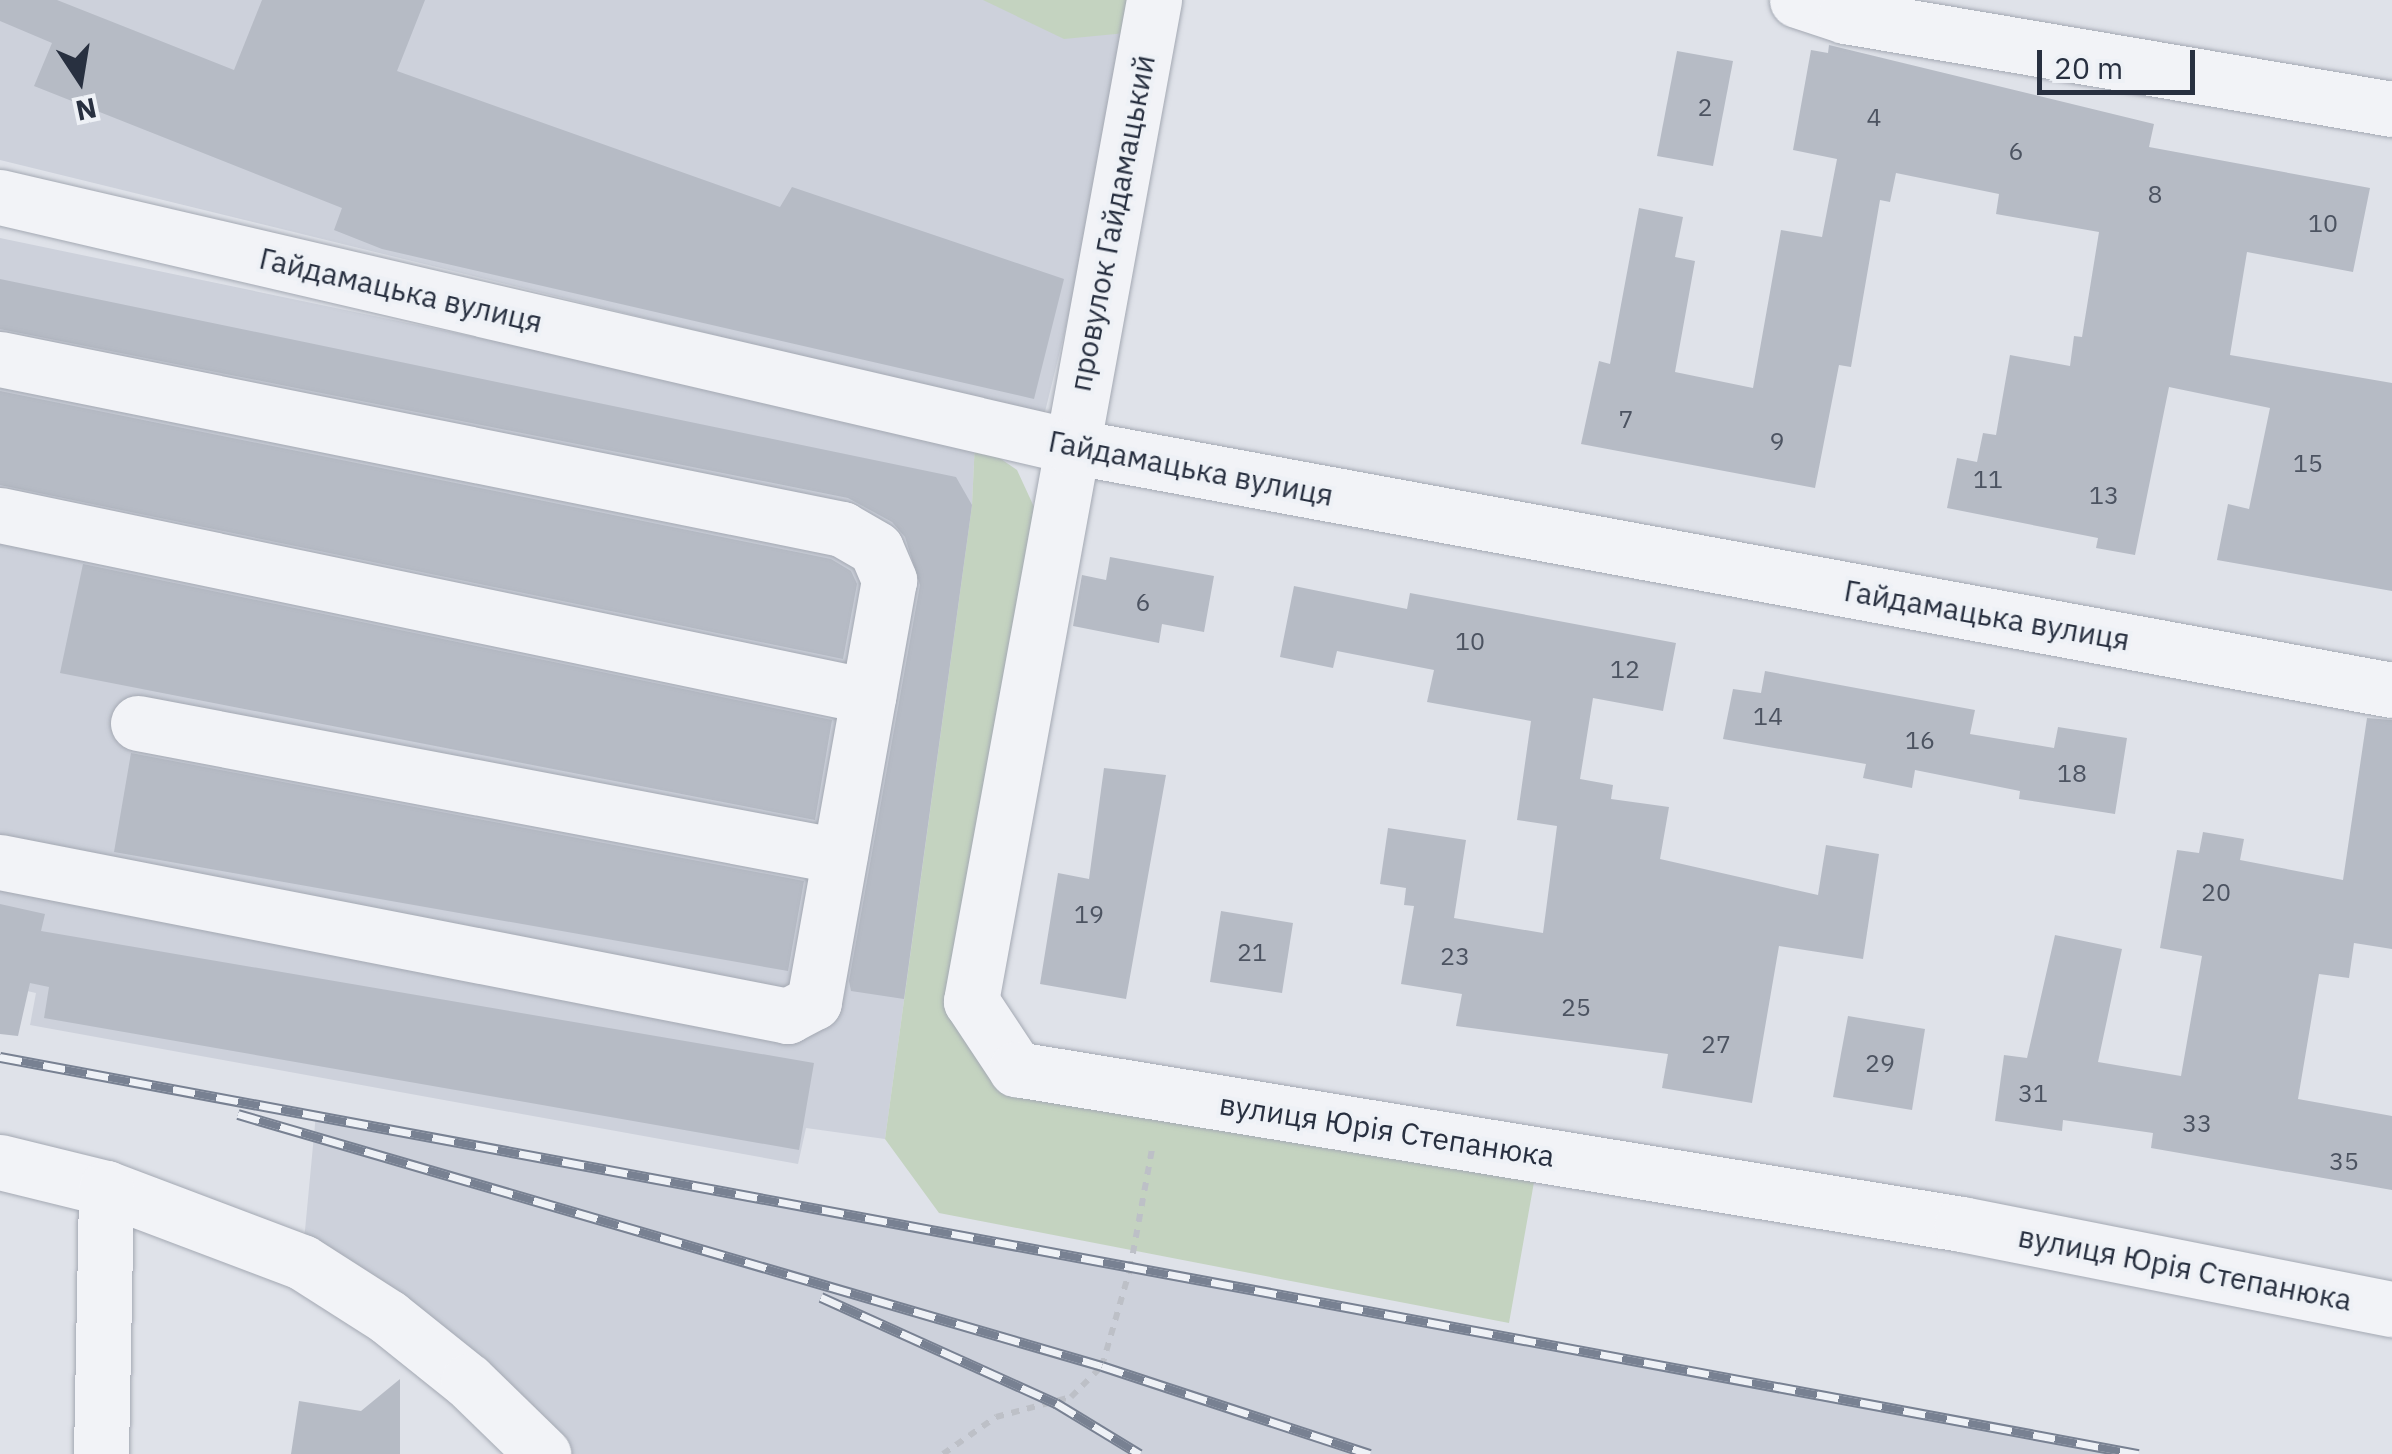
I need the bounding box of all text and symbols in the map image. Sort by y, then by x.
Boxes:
north arrow [30,30,130,130]
scale bar [2042,30,2200,92]
text: 20 m [2054,48,2123,87]
street label: провулок Гайдамацький [1062,52,1162,394]
text: N [73,90,100,130]
house number: 2 [1698,92,1712,122]
house number: 4 [1867,102,1881,132]
house number: 6 [2009,136,2023,166]
house number: 8 [2148,179,2162,209]
house number: 10 [2308,208,2338,238]
street label: Гайдамацька вулиця [256,240,546,340]
house number: 7 [1619,404,1633,434]
street label: Гайдамацька вулиця [1046,423,1336,513]
house number: 9 [1770,426,1784,456]
house number: 15 [2293,448,2323,478]
house number: 11 [1973,464,2003,494]
house number: 13 [2089,480,2119,510]
street label: Гайдамацька вулиця [1841,572,2133,658]
house number: 6 [1136,587,1150,617]
house number: 10 [1455,626,1485,656]
house number: 12 [1610,654,1640,684]
house number: 14 [1753,701,1783,731]
house number: 16 [1905,725,1935,755]
house number: 18 [2057,758,2087,788]
house number: 20 [2201,877,2231,907]
house number: 19 [1074,899,1104,929]
house number: 21 [1237,937,1267,967]
house number: 23 [1440,941,1470,971]
house number: 25 [1561,992,1591,1022]
house number: 27 [1701,1029,1731,1059]
house number: 29 [1865,1048,1895,1078]
house number: 31 [2018,1078,2048,1108]
street label: вулиця Юрія Степанюка [1217,1086,1557,1174]
house number: 33 [2182,1108,2212,1138]
house number: 35 [2329,1146,2359,1176]
street label: вулиця Юрія Степанюка [2015,1218,2355,1318]

